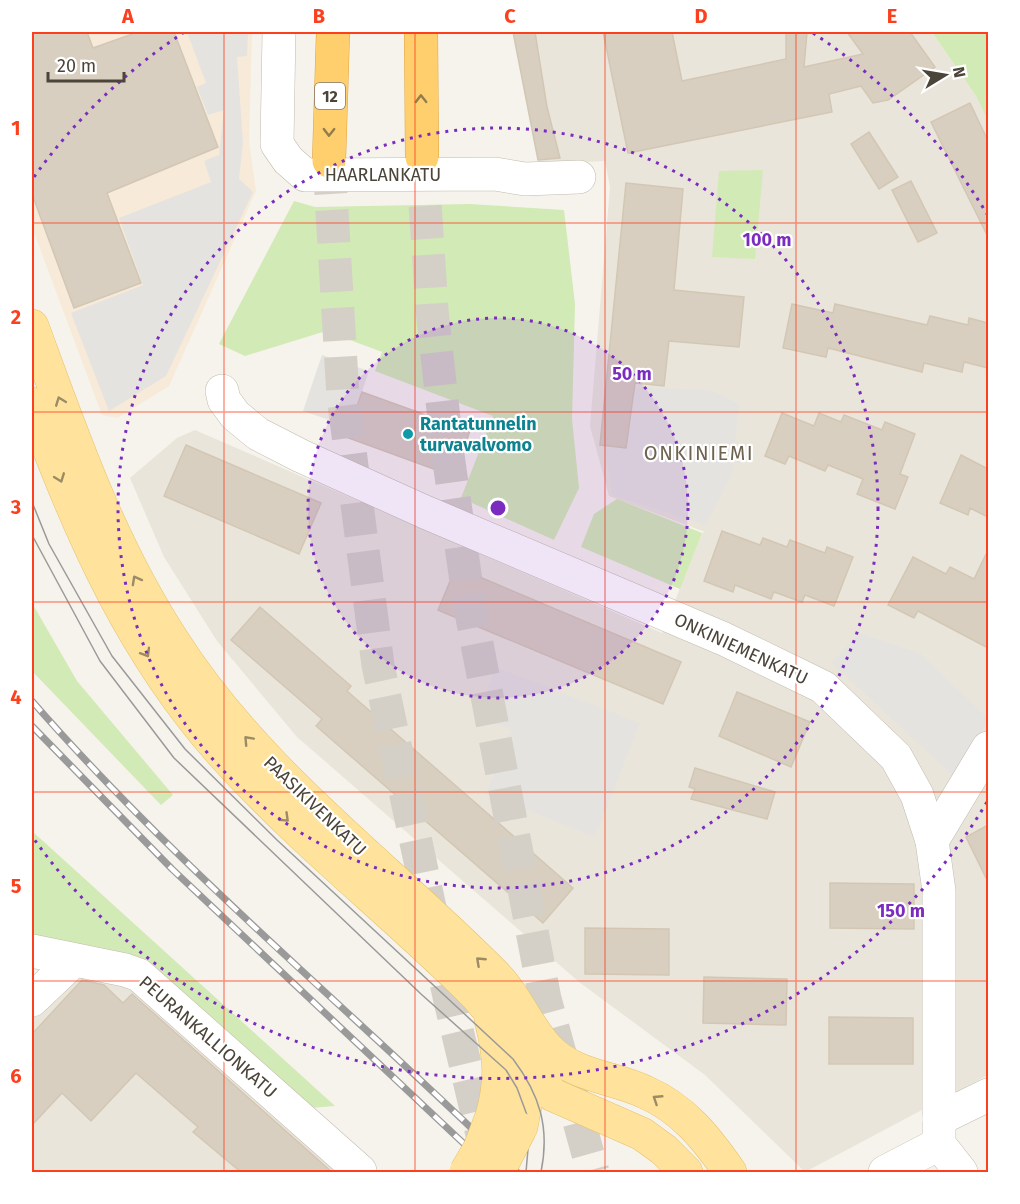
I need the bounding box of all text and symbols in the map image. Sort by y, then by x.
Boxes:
text: A [121,4,135,28]
text: B [313,4,325,28]
text: C [504,4,516,28]
text: D [694,4,708,28]
text: E [887,4,897,28]
scale bar [48,45,124,83]
north arrow [915,45,975,105]
text: 20 m [57,55,96,77]
text: N [949,65,970,79]
road number: 12 [315,83,345,109]
one-way arrow [414,94,427,103]
text: 1 [11,116,21,140]
one-way arrow [323,127,336,136]
street label: HAARLANKATU [325,164,441,186]
text: 100 m [743,229,791,251]
text: 2 [11,305,21,329]
text: 50 m [612,363,652,385]
one-way arrow [54,396,67,407]
place label: Rantatunnelin turvavalvomo [420,413,537,456]
marker: Rantatunnelin turvavalvomo [401,427,415,441]
district label: ONKINIEMI [644,441,754,465]
one-way arrow [53,472,65,483]
text: 3 [10,495,21,519]
centre of rings [488,498,508,518]
one-way arrow [132,576,143,586]
street label: ONKINIEMENKATU [671,608,811,690]
one-way arrow [139,647,151,657]
text: 4 [10,685,22,709]
one-way arrow [244,736,255,747]
street label: PAASIKIVENKATU [259,751,371,861]
one-way arrow [277,810,288,821]
text: 5 [11,874,22,898]
text: 150 m [877,900,925,922]
one-way arrow [476,957,487,968]
street label: PEURANKALLIONKATU [134,971,282,1103]
text: 6 [10,1064,22,1088]
one-way arrow [653,1094,663,1106]

